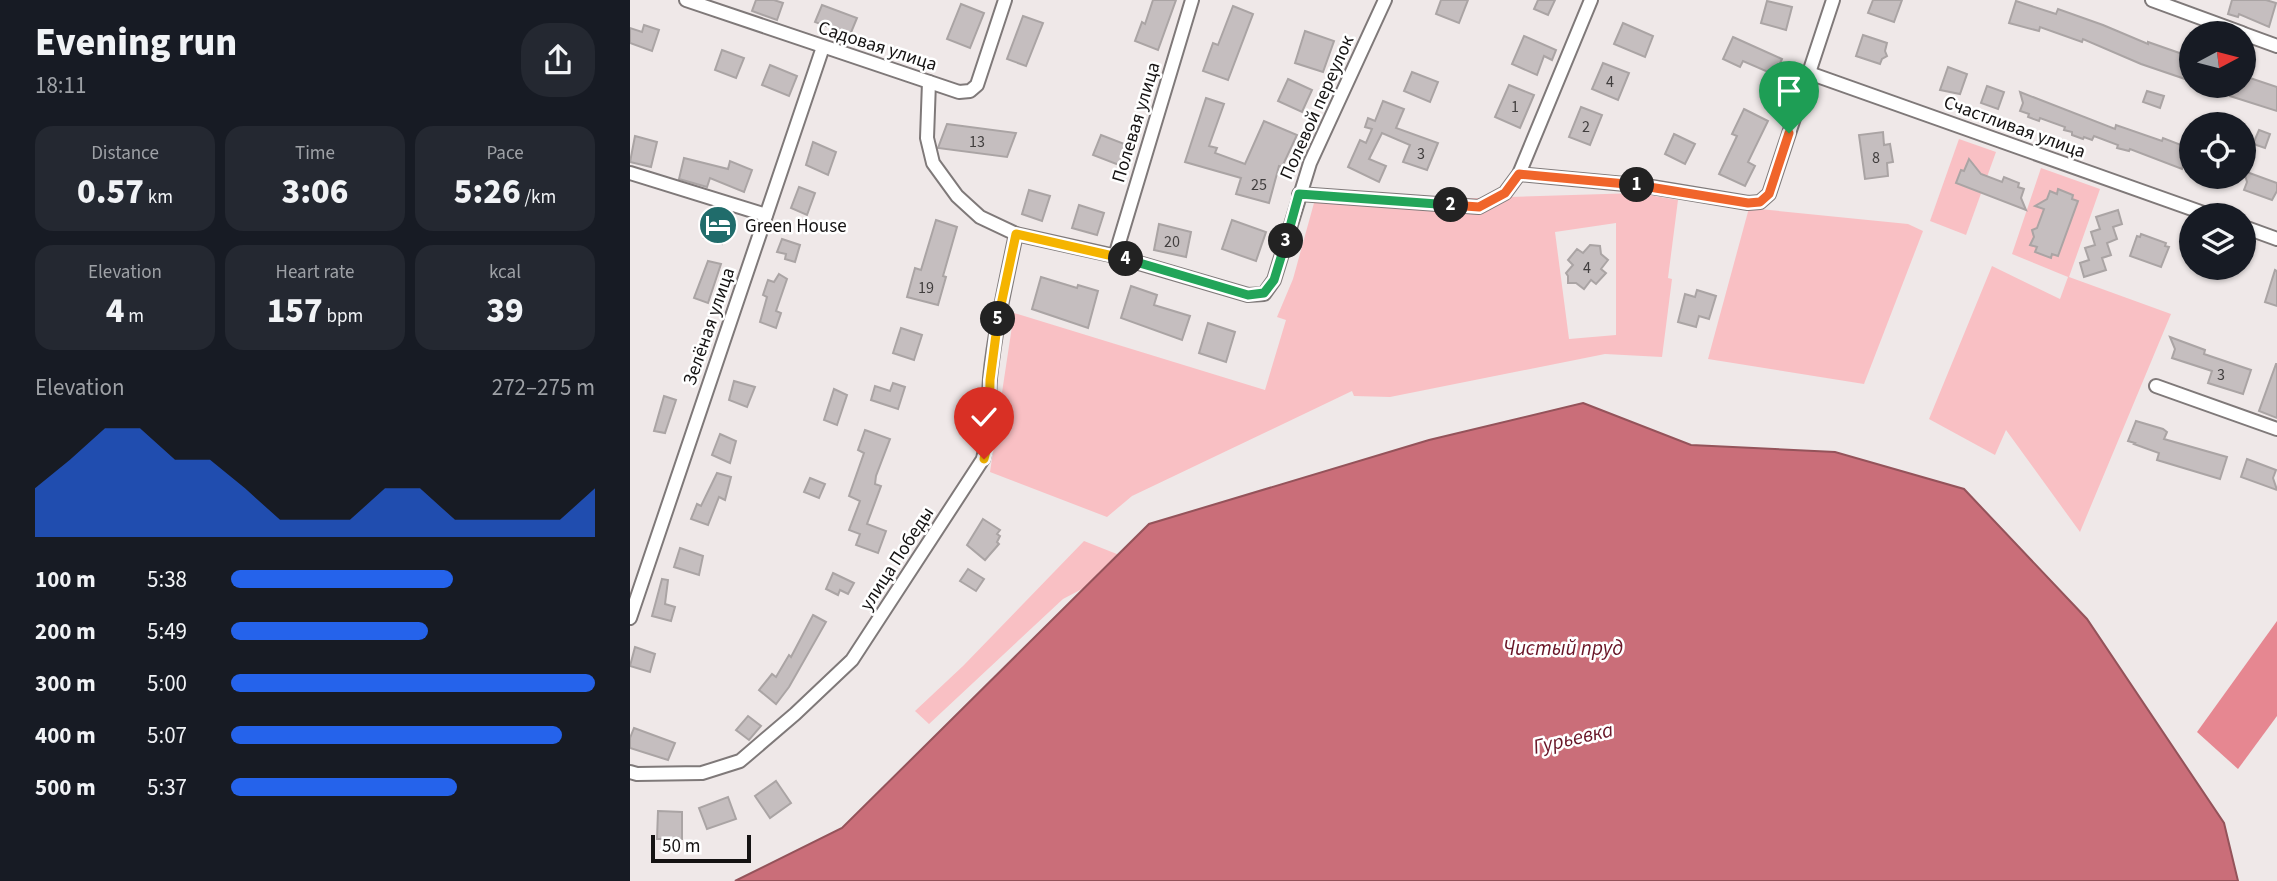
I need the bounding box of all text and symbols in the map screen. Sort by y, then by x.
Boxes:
street label: Садовая улица [815,15,940,78]
text: Evening run [35,16,237,70]
north arrow [2179,21,2256,98]
map controls [2179,21,2256,280]
button: share [521,23,595,97]
street label: Полевой переулок [1273,31,1361,184]
street label: Полевая улица [1105,59,1168,186]
pin [1759,61,1819,133]
text: 18:11 [35,69,86,102]
house number: 4 [1606,71,1614,93]
icon: arrive [1770,72,1808,110]
street label: Счастливая улица [1940,89,2089,166]
house number: 1 [1511,96,1519,118]
button: locate [2179,112,2256,189]
house number: 2 [1582,116,1590,138]
house number: 13 [969,131,985,153]
text: Distance [91,140,159,167]
text: Time [295,140,335,167]
text: Pace [486,140,524,167]
house number: 3 [1417,143,1425,165]
house number: 8 [1872,147,1880,169]
text: 0.57 [77,167,144,217]
text: 3:06 [282,167,348,217]
text: 5:26 [454,167,521,217]
pin: 1 [1620,168,1654,202]
text: 1 [1631,171,1642,198]
house number: 25 [1251,174,1267,196]
text: km [144,184,173,211]
text: /km [521,184,556,211]
pin: 2 [1434,188,1468,222]
text: 2 [1445,191,1456,218]
button: layers [2179,203,2256,280]
hotel icon: Green House [697,204,739,246]
place label: Green House [745,213,847,240]
pin: 3 [1268,224,1304,258]
text: 3 [1280,227,1291,254]
house number: 20 [1164,231,1180,253]
pin: 4 [1108,242,1144,276]
text: 4 [1120,245,1131,272]
house number: 4 [1583,257,1591,279]
text: Elevation [88,259,162,286]
text: Heart rate [276,259,355,286]
text: kcal [489,259,521,286]
street label: Зелёная улица [677,264,742,389]
house number: 19 [918,277,934,299]
text: 4 [106,286,125,336]
text: 157 [267,286,323,336]
text: 39 [486,286,524,336]
pin: 5 [980,302,1016,336]
text: m [125,303,144,330]
text: bpm [323,303,363,330]
text: 5 [992,305,1003,332]
house number: 3 [2217,364,2225,386]
text: Elevation [35,371,125,404]
text: 272–275 m [492,371,595,404]
pin [954,387,1014,459]
icon: check [965,398,1003,436]
street label: улица Победы [854,502,941,616]
text: 100 m [35,563,96,596]
text: 5:38 [147,563,187,596]
text: 200 m [35,615,96,648]
text: 5:49 [147,615,187,648]
water label: Чистый пруд [1503,633,1623,663]
text: 300 m [35,667,96,700]
text: 5:00 [147,667,187,700]
water label: Гурьевка [1530,714,1616,762]
text: 400 m [35,719,96,752]
text: 5:07 [147,719,187,752]
text: 500 m [35,771,96,804]
text: 5:37 [147,771,187,804]
scale bar [651,832,751,864]
text: 50 m [662,833,700,860]

